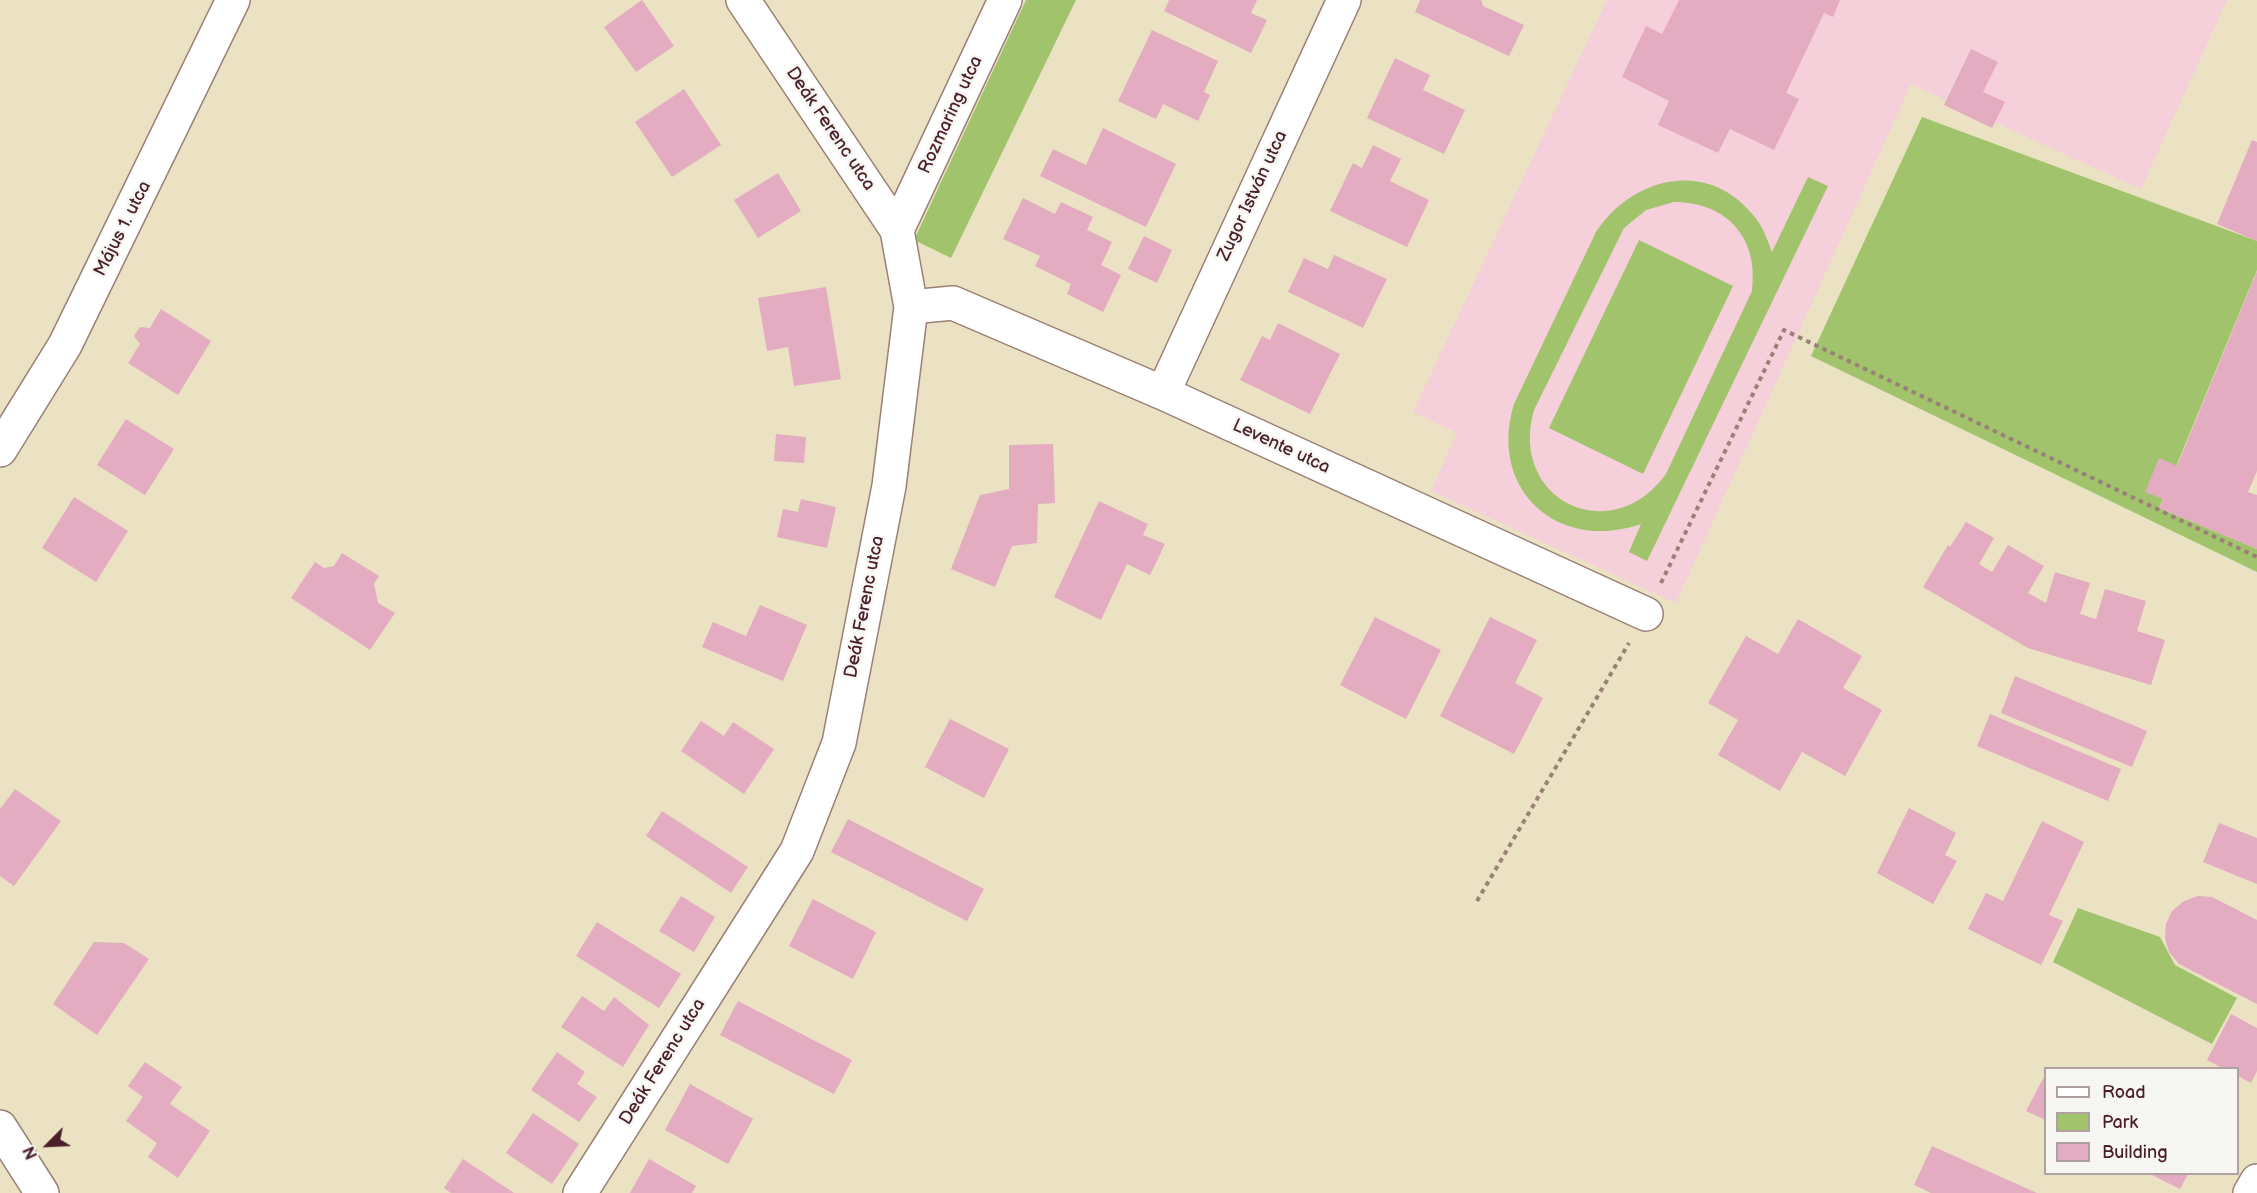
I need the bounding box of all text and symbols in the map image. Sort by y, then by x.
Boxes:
street label: Rozmaring utca [914,53,988,177]
street label: Deák Ferenc utca [781,63,879,195]
street label: Zugor István utca [1213,127,1293,265]
street label: Május 1. utca [90,178,156,280]
street label: Levente utca [1229,415,1333,479]
street label: Deák Ferenc utca [841,534,889,680]
street label: Deák Ferenc utca [616,995,710,1129]
legend [2044,1067,2239,1175]
text: Road [2102,1082,2146,1103]
text: Park [2102,1112,2138,1133]
north arrow [18,1115,78,1175]
text: Building [2102,1142,2168,1163]
text: N [20,1143,42,1162]

